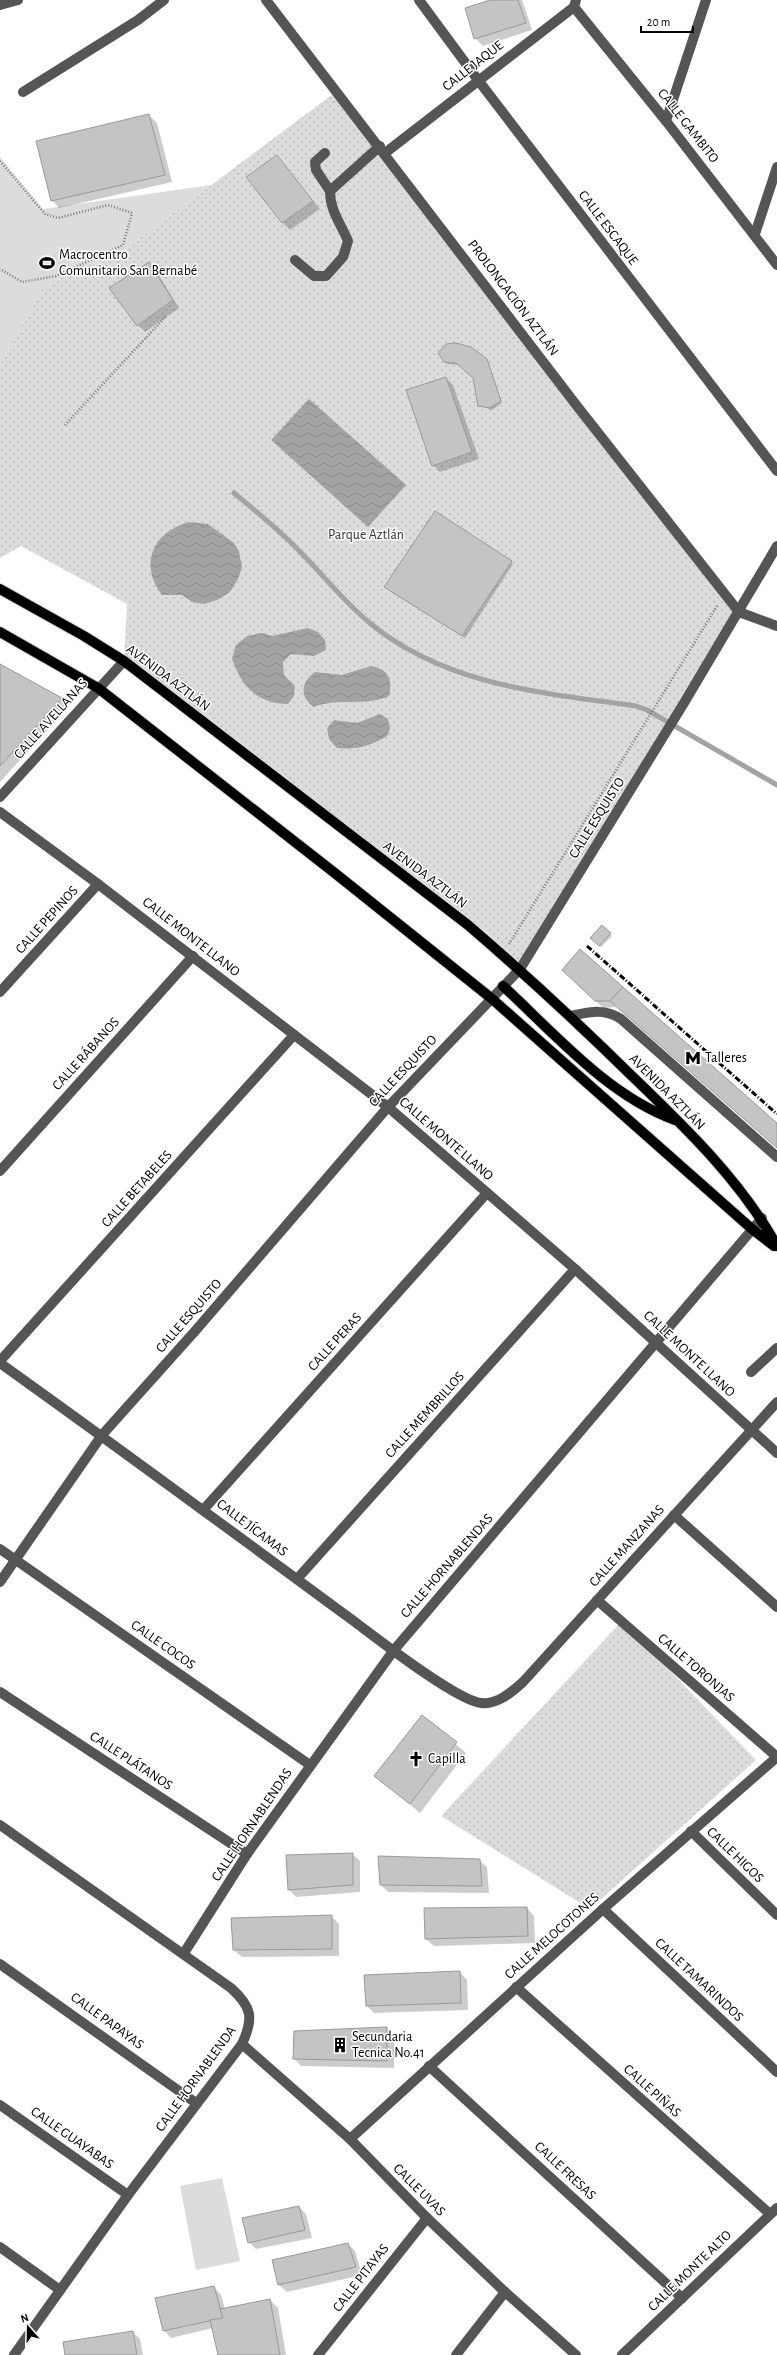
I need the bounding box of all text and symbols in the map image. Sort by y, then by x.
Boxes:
scale bar [641,8,693,34]
text: 20 m [647,16,670,28]
street label: CALLE JAQUE [440,38,506,94]
street label: CALLE GAMBITO [655,86,721,166]
street label: CALLE ESCAQUE [576,188,641,268]
street label: PROLONGACIÓN AZTLÁN [465,236,563,359]
place label: Macrocentro Comunitario San Bernabé [59,248,197,278]
sports icon: Macrocentro Comunitario San Bernabé [38,254,56,272]
park label: Parque Aztlán [328,528,404,542]
street label: AVENIDA AZTLÁN [124,640,214,714]
street label: CALLE AVELLANAS [11,676,91,762]
street label: CALLE ESQUISTO [567,775,627,861]
street label: AVENIDA AZTLÁN [381,837,471,911]
street label: CALLE PEPINOS [13,883,81,957]
street label: CALLE MONTE LLANO [140,895,242,979]
street label: CALLE RÁBANOS [48,1013,122,1093]
street label: CALLE ESQUISTO [366,1032,440,1110]
street label: AVENIDA AZTLÁN [626,1049,710,1133]
metro station icon: Talleres [684,1049,702,1067]
place label: Talleres [705,1051,747,1065]
street label: CALLE MONTE LLANO [396,1095,496,1183]
street label: CALLE BETABELES [99,1148,175,1230]
street label: CALLE ESQUISTO [153,1276,225,1355]
street label: CALLE MONTE LLANO [641,1308,737,1400]
street label: CALLE PERAS [306,1310,364,1374]
street label: CALLE MEMBRILLOS [383,1369,467,1461]
street label: CALLE JÍCAMAS [214,1494,292,1559]
street label: CALLE MANZANAS [587,1502,667,1590]
street label: CALLE HORNABLENDAS [398,1511,496,1621]
street label: CALLE COCOS [128,1618,198,1672]
street label: CALLE TORONJAS [655,1631,737,1705]
street label: CALLE PLÁTANOS [87,1727,176,1793]
church icon: Capilla [407,1750,425,1768]
place label: Capilla [428,1752,466,1766]
street label: CALLE HORNABLENDAS [209,1766,295,1884]
street label: CALLE HIGOS [704,1825,766,1885]
street label: CALLE MELOCOTONES [502,1890,602,1982]
street label: CALLE TAMARINDOS [652,1936,746,2024]
street label: CALLE PAPAYAS [68,1990,146,2052]
street label: CALLE HORNABLENDA [153,2024,239,2134]
place label: Secundaria Tecnica No.41 [352,2030,425,2060]
building icon: Secundaria Tecnica No.41 [331,2036,349,2054]
street label: CALLE PIÑAS [621,2060,685,2120]
street label: CALLE GUAYABAS [28,2104,116,2172]
street label: CALLE FRESAS [532,2139,598,2203]
street label: CALLE UVAS [390,2161,448,2219]
street label: CALLE MONTE ALTO [646,2228,734,2314]
street label: CALLE PITAYAS [330,2241,392,2315]
north arrow [8,2307,48,2347]
text: N [19,2312,30,2325]

